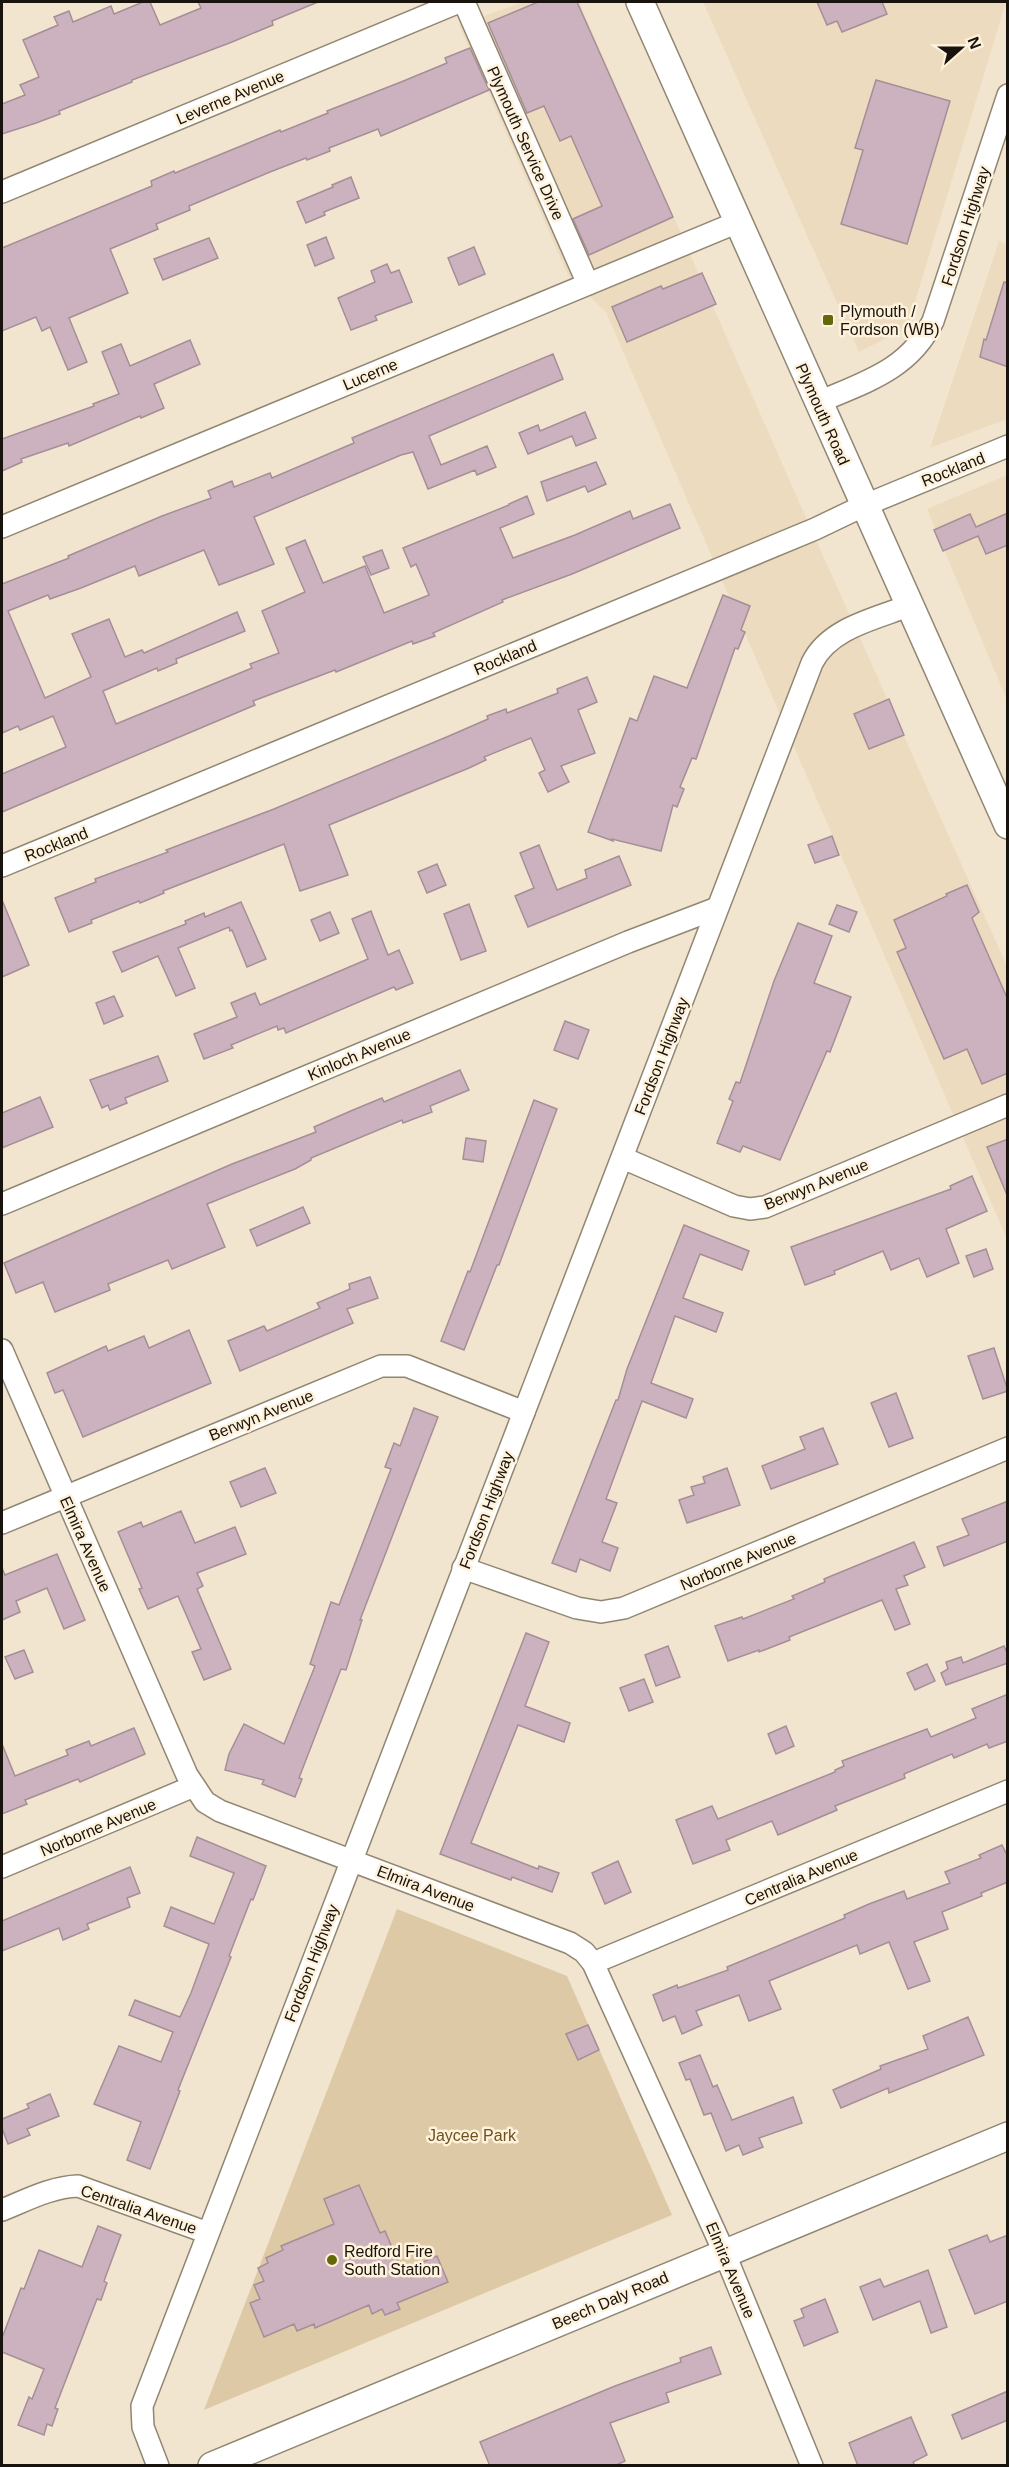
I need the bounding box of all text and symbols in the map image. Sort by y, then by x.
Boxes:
north arrow [931,18,991,78]
text: N [965,34,985,51]
street label: Plymouth Service Drive [484,64,567,223]
street label: Leverne Avenue [174,67,287,128]
street label: Fordson Highway [938,164,993,288]
place label: Plymouth / Fordson (WB) [840,303,940,338]
marker: Plymouth / Fordson (WB) [821,313,835,327]
street label: Lucerne [340,355,400,394]
street label: Plymouth Road [793,361,853,468]
street label: Rockland [919,449,987,490]
street label: Rockland [471,637,539,678]
street label: Rockland [22,824,90,865]
street label: Fordson Highway [631,995,692,1117]
street label: Kinloch Avenue [305,1025,413,1084]
street label: Berwyn Avenue [762,1156,871,1213]
street label: Berwyn Avenue [207,1387,316,1444]
street label: Fordson Highway [456,1449,517,1571]
street label: Elmira Avenue [57,1494,114,1595]
street label: Norborne Avenue [678,1529,799,1594]
street label: Norborne Avenue [38,1795,159,1860]
street label: Centralia Avenue [742,1846,861,1909]
street label: Elmira Avenue [375,1862,477,1915]
street label: Fordson Highway [281,1902,342,2024]
park label: Jaycee Park [428,2127,517,2144]
street label: Centralia Avenue [79,2182,199,2237]
street label: Elmira Avenue [703,2220,759,2321]
place label: Redford Fire South Station [344,2243,440,2278]
marker: Redford Fire South Station [325,2253,339,2267]
street label: Beech Daly Road [550,2268,671,2333]

